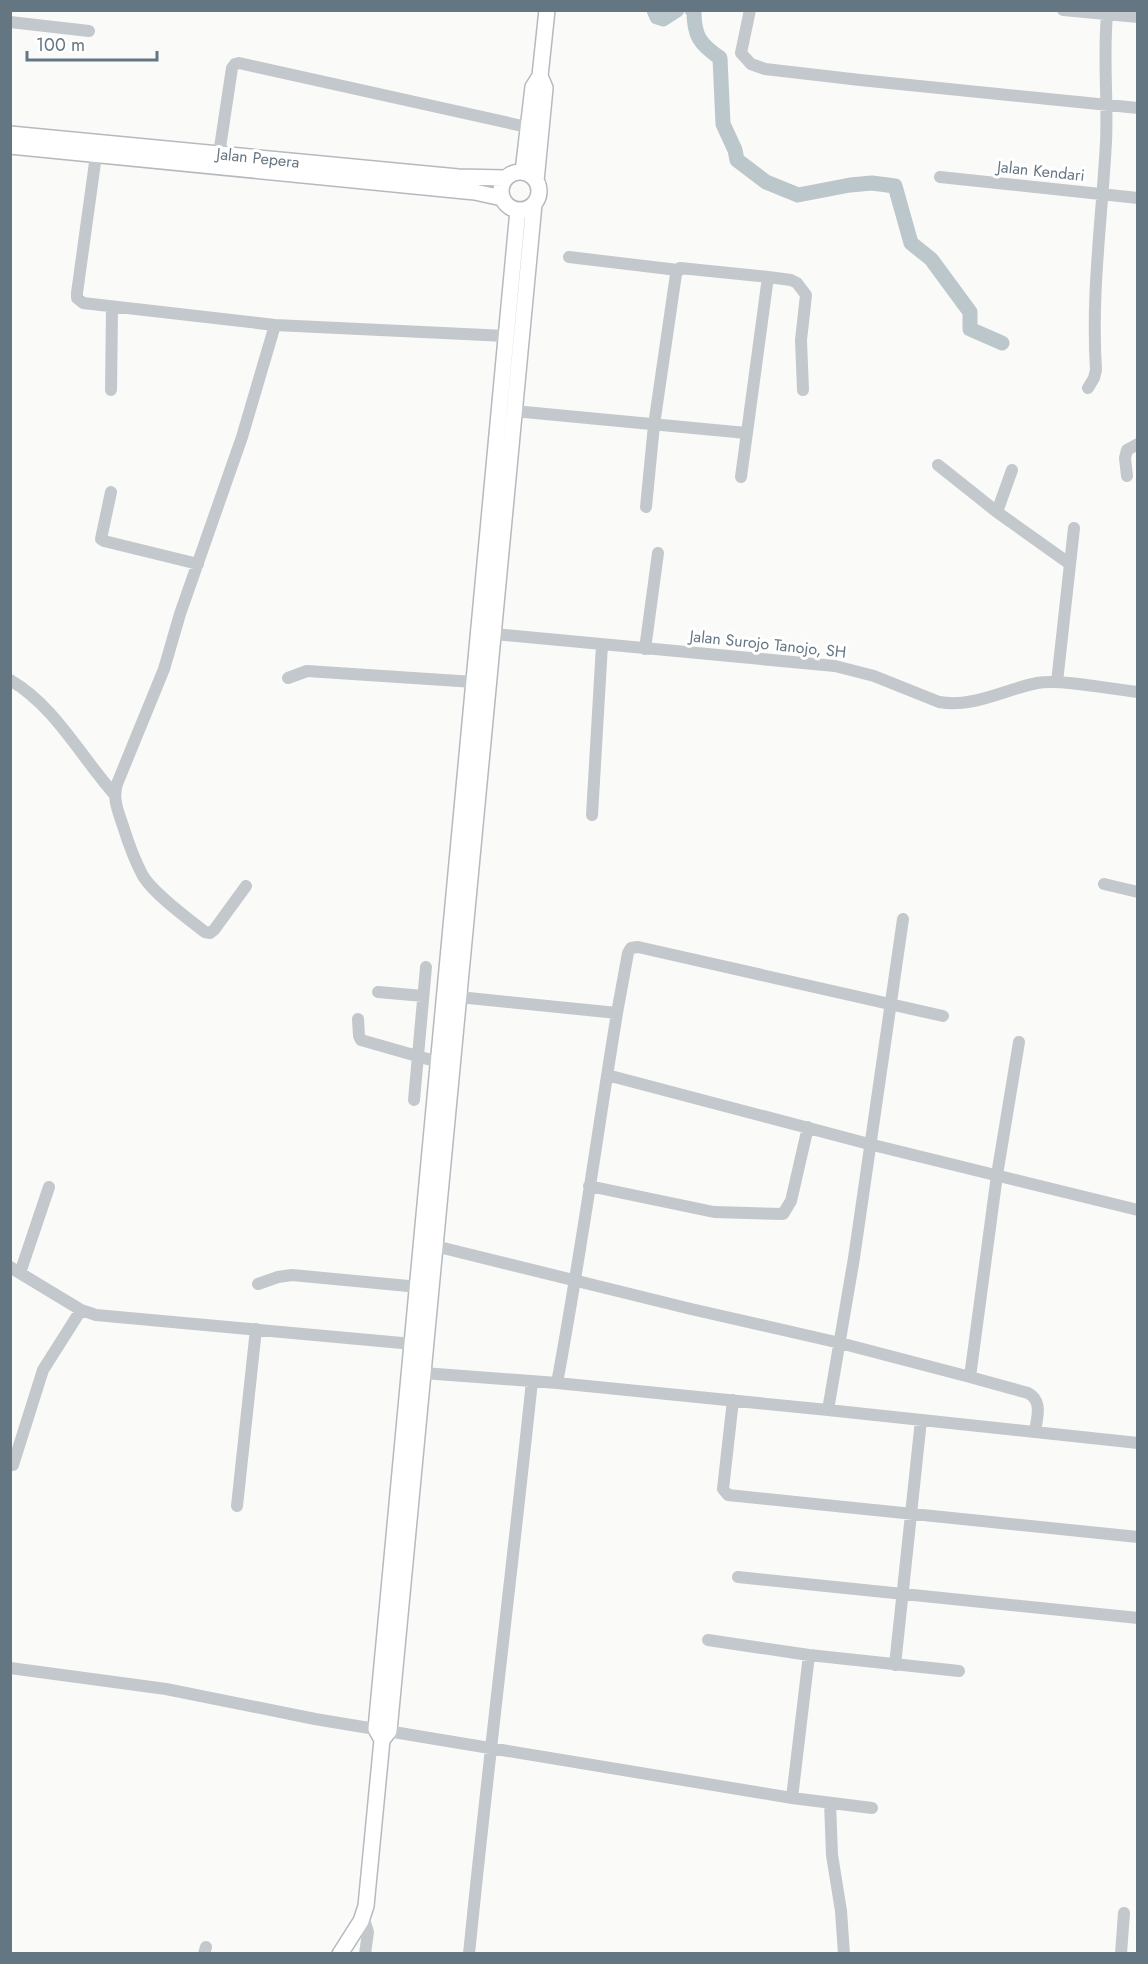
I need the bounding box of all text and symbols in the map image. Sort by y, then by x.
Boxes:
scale bar [27,24,158,62]
text: 100 m [36,32,85,58]
street label: Jalan Pepera [213,142,301,174]
street label: Jalan Kendari [994,155,1086,187]
street label: Jalan Surojo Tanojo, SH [687,624,847,664]

